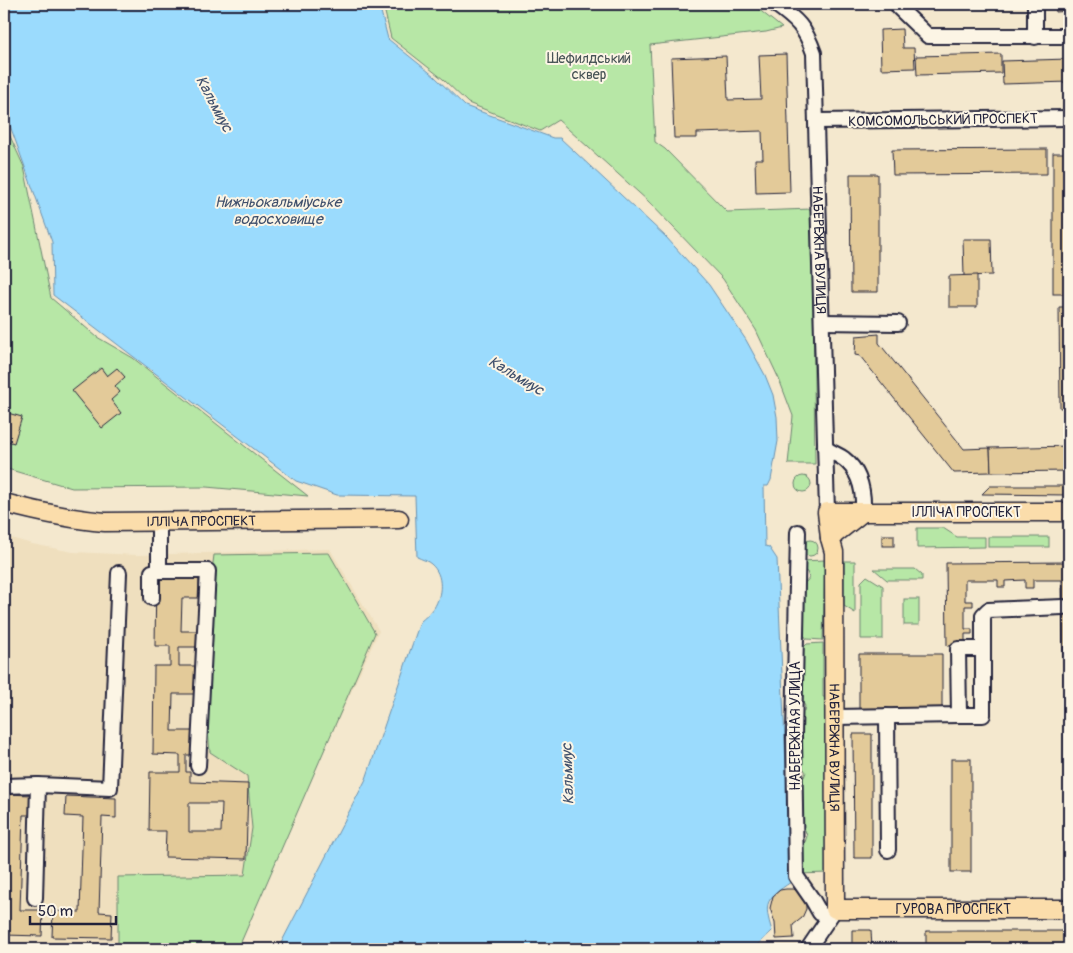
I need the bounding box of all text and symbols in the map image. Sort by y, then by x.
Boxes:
park label: Шефилдський сквер [547,50,631,83]
water label: Кальмиус [191,73,237,137]
street label: КОМСОМОЛЬСЬКИЙ ПРОСПЕКТ [848,110,1038,130]
street label: НАБЕРЕЖНА ВУЛИЦЯ [809,185,830,314]
water label: Нижньокальміуське водосховище [215,193,343,229]
water label: Кальмиус [485,352,548,401]
street label: ІЛЛІЧА ПРОСПЕКТ [911,504,1021,521]
street label: ІЛЛІЧА ПРОСПЕКТ [146,512,256,530]
street label: НАБЕРЕЖНАЯ УЛИЦА [787,661,804,791]
street label: НАБЕРЕЖНА ВУЛИЦЯ [826,683,843,812]
water label: Кальмиус [557,742,579,805]
scale bar [30,893,116,925]
street label: ГУРОВА ПРОСПЕКТ [896,901,1011,918]
text: 50 m [38,902,73,921]

